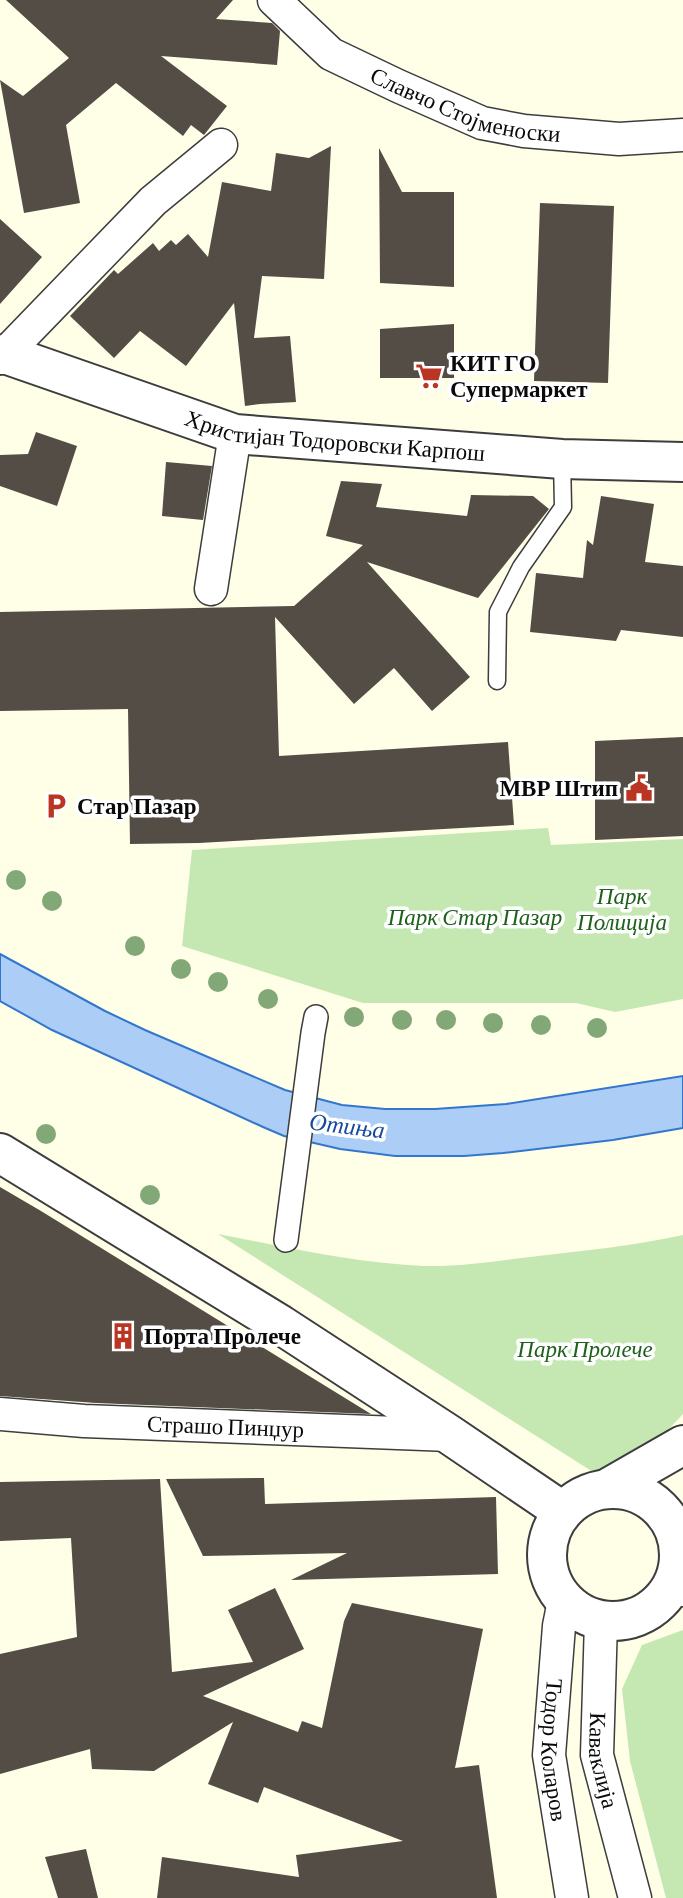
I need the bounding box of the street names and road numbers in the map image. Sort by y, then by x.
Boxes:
street label: Славчо Стојменоски [366,62,562,147]
street label: Христијан Тодоровски Карпош [182,405,486,466]
street label: Страшо Пинџур [147,1410,305,1442]
street label: Тодор Коларов [536,1678,572,1823]
street label: Каваклија [584,1712,624,1811]

